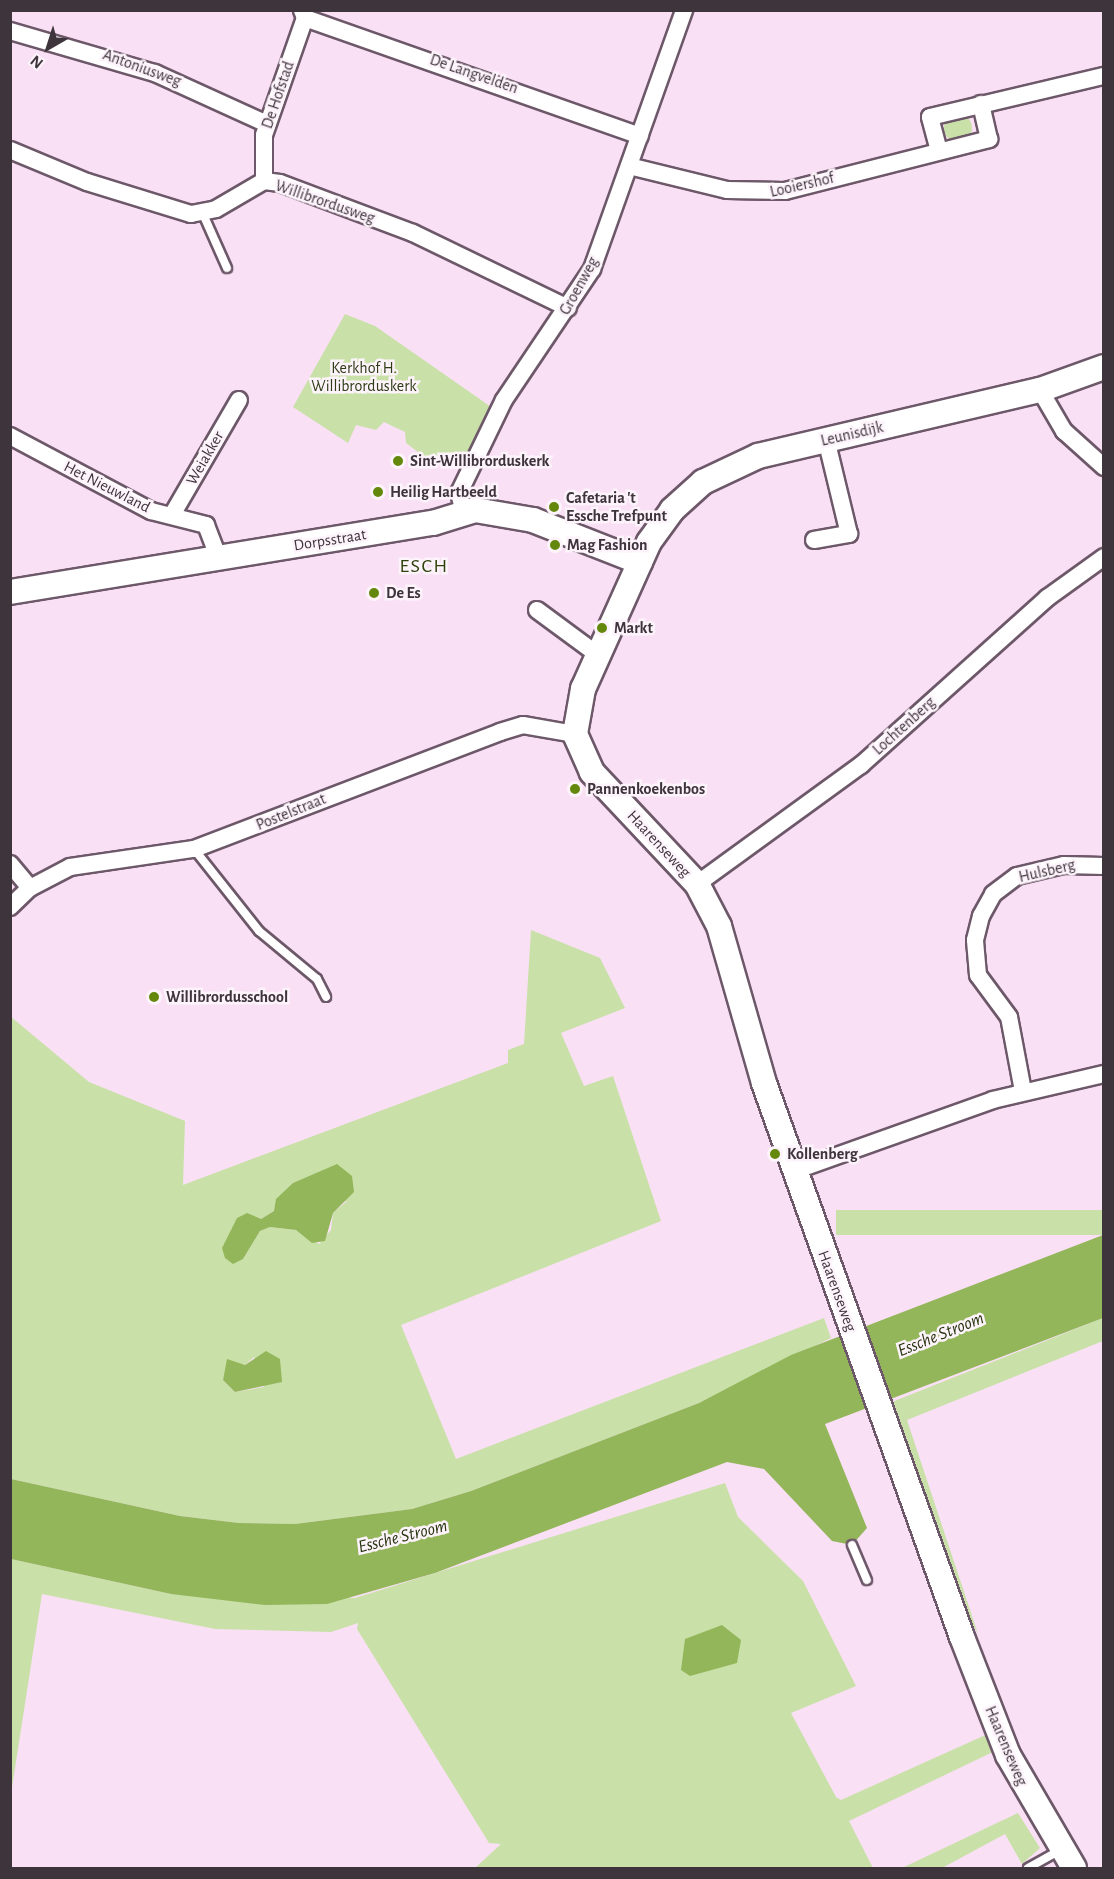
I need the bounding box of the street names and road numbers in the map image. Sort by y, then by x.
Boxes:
street label: Antoniusweg [100,45,184,91]
street label: De Langvelden [427,50,521,98]
street label: De Hofstad [258,59,298,131]
street label: Looiershof [768,168,836,202]
street label: Willibrordusweg [273,176,377,228]
street label: Groenweg [555,254,603,318]
street label: Leunisdijk [819,417,885,451]
street label: Weiakker [182,428,228,488]
street label: Het Nieuwland [61,457,153,517]
street label: Dorpsstraat [292,525,368,555]
street label: Lochtenberg [869,693,939,759]
street label: Postelstraat [253,789,329,835]
street label: Haarenseweg [623,806,695,882]
street label: Hulsberg [1017,855,1077,887]
street label: Haarenseweg [813,1248,861,1334]
street label: Haarenseweg [981,1703,1031,1789]

